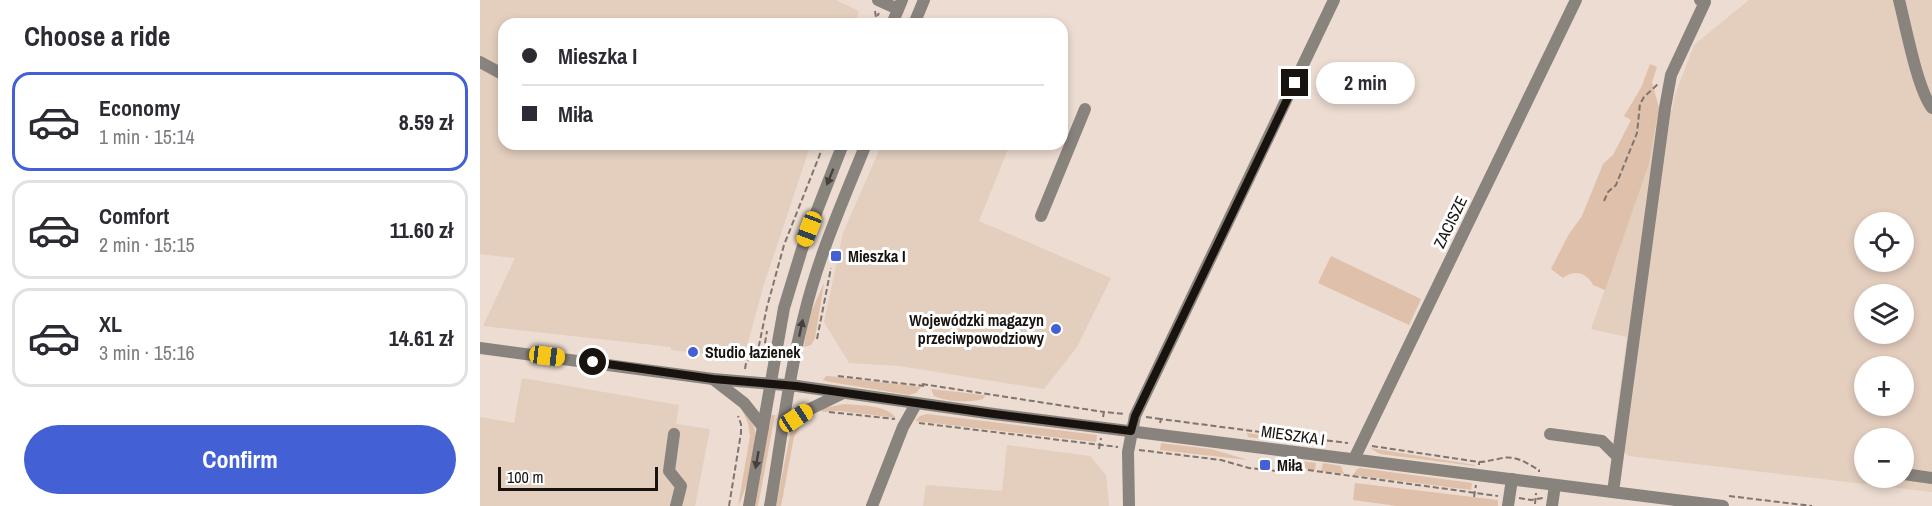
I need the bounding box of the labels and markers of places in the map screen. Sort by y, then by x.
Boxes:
place label: Mieszka I [848,245,906,267]
marker: Mieszka I [829,249,843,263]
place label: Wojewódzki magazyn przeciwpowodziowy [909,309,1045,349]
marker: Wojewódzki magazyn przeciwpowodziowy [1049,322,1063,336]
place label: Studio łazienek [705,341,801,363]
marker: Studio łazienek [686,345,700,359]
place label: Miła [1277,454,1303,476]
marker: Miła [1258,458,1272,472]

